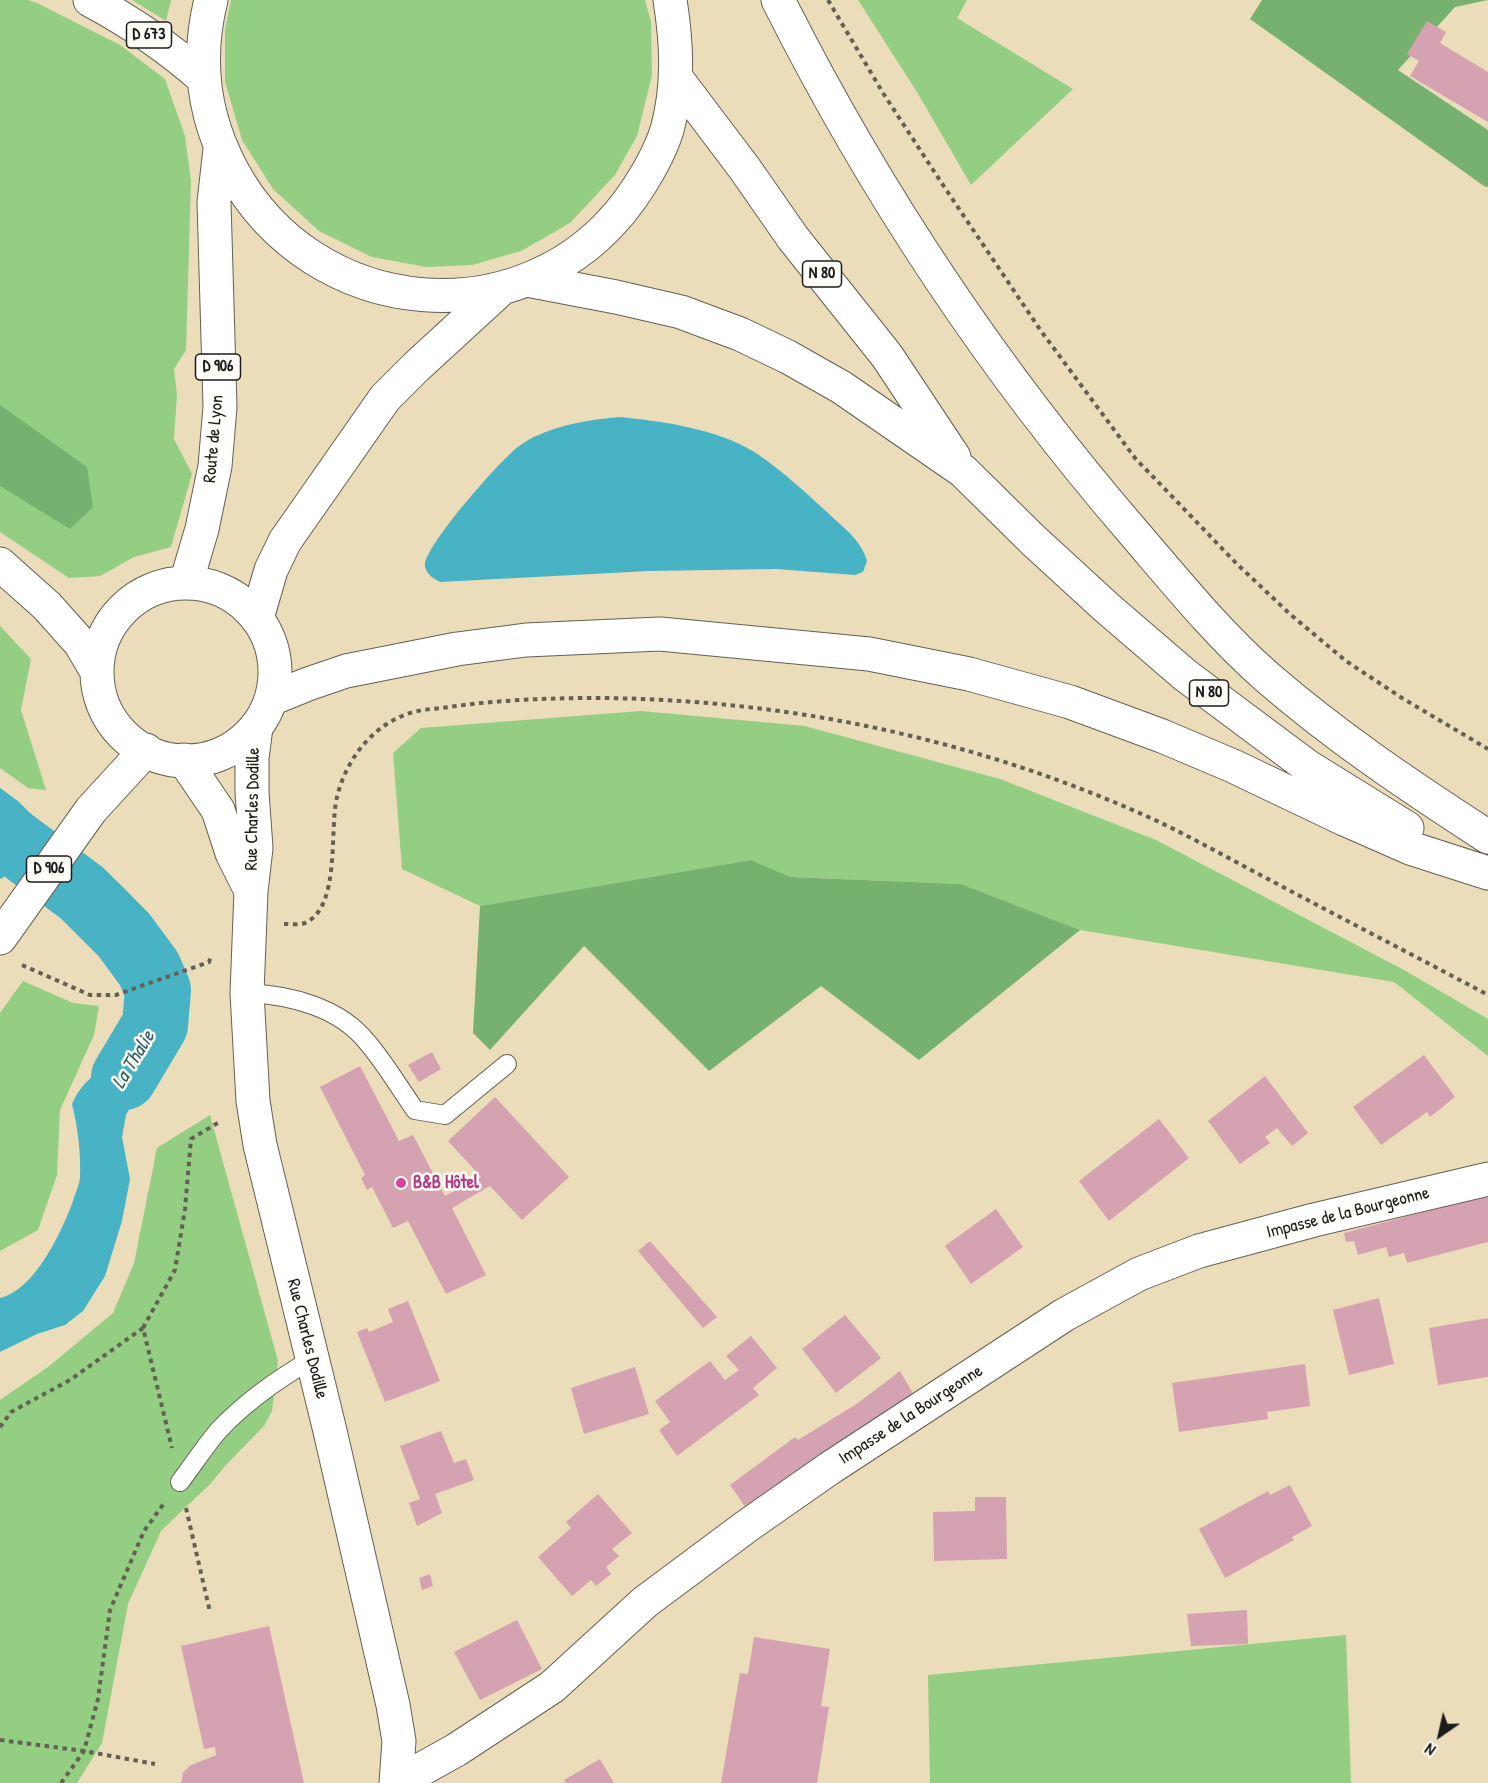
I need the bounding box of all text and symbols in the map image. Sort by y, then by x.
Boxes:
road number: D 673 [126,22,172,48]
road number: N 80 [802,261,842,287]
road number: D 906 [196,354,240,380]
street label: Route de Lyon [199,394,229,484]
road number: N 80 [1190,680,1228,706]
street label: Rue Charles Dodille [241,747,265,871]
road number: D 906 [26,856,72,882]
water label: La Thalie [107,1027,161,1093]
place label: B&B Hôtel [413,1172,479,1194]
marker: B&B Hôtel [394,1176,408,1190]
street label: Impasse de la Bourgeonne [1264,1182,1432,1244]
street label: Rue Charles Dodille [282,1277,332,1401]
street label: Impasse de la Bourgeonne [835,1360,987,1470]
north arrow [1410,1705,1470,1765]
text: N [1420,1738,1440,1761]

